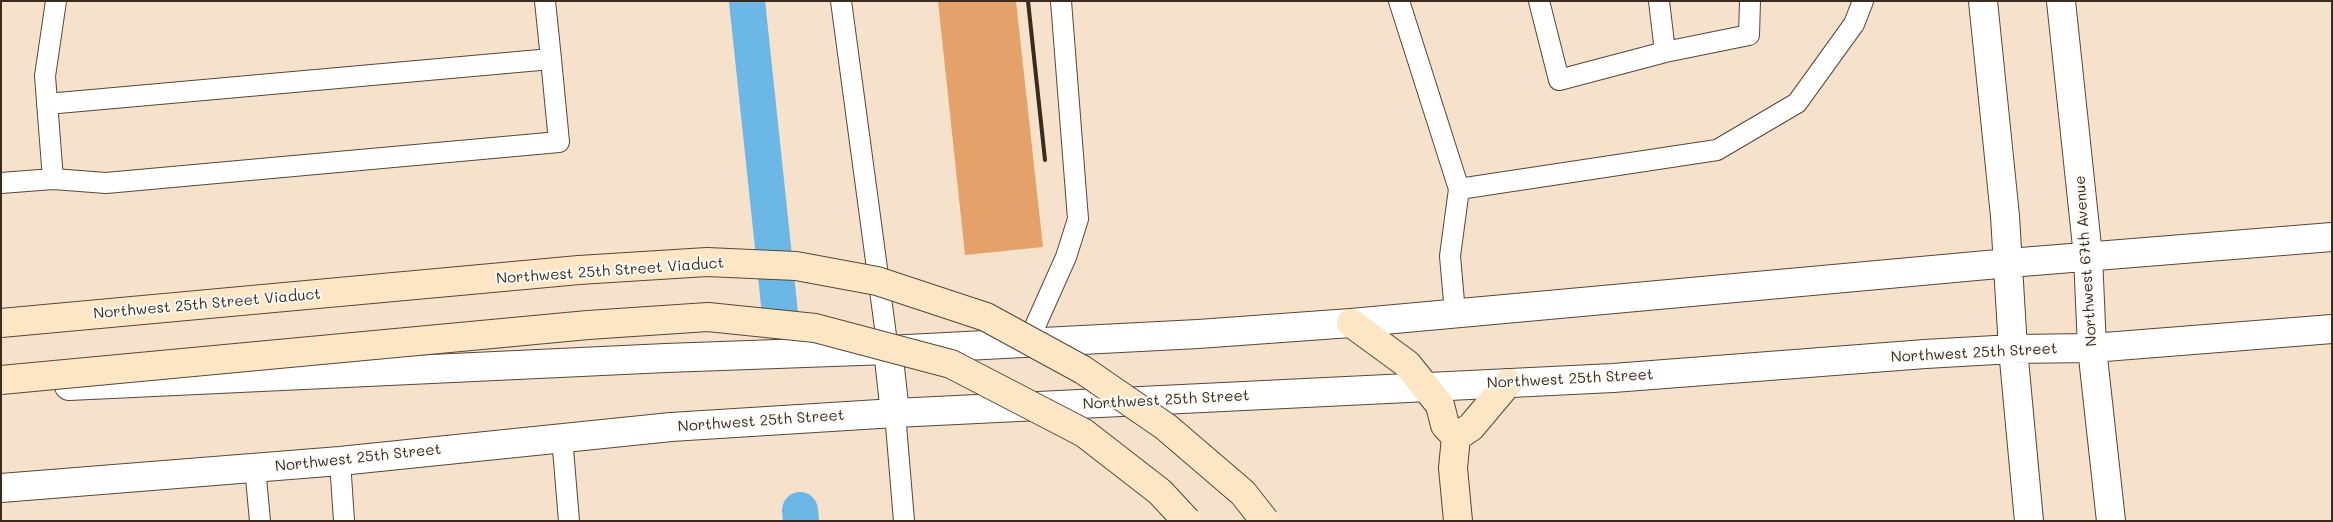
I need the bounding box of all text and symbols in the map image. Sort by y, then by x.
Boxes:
street label: Northwest 67th Avenue [2071,175,2101,347]
street label: Northwest 25th Street Viaduct [495,254,725,288]
street label: Northwest 25th Street Viaduct [92,285,322,323]
street label: Northwest 25th Street [1890,340,2058,366]
street label: Northwest 25th Street [1486,366,1654,392]
street label: Northwest 25th Street [1082,387,1250,413]
street label: Northwest 25th Street [677,406,845,436]
street label: Northwest 25th Street [274,440,442,476]

